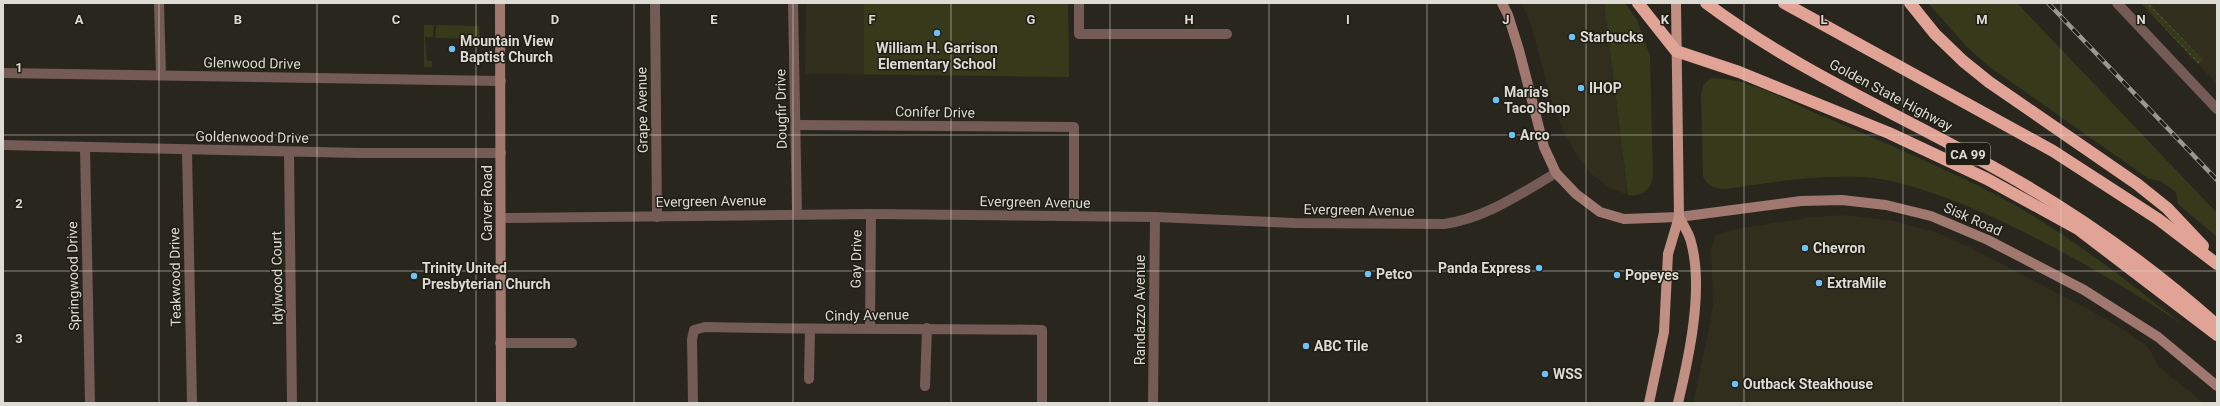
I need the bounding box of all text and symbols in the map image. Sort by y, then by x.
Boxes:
text: A [75,12,84,27]
text: B [234,12,242,27]
text: C [392,12,401,27]
text: D [551,12,559,27]
text: E [710,12,718,27]
text: F [868,12,876,27]
text: G [1027,12,1036,27]
text: H [1184,12,1194,27]
text: I [1346,12,1350,27]
text: J [1502,12,1510,27]
text: K [1661,12,1670,27]
text: L [1820,12,1828,27]
text: M [1976,12,1988,27]
text: N [2136,12,2146,27]
marker: William H. Garrison Elementary School [932,28,942,38]
place label: Starbucks [1580,29,1644,45]
marker: Starbucks [1567,32,1577,42]
place label: Mountain View Baptist Church [460,33,555,65]
place label: William H. Garrison Elementary School [876,40,998,72]
marker: Mountain View Baptist Church [447,44,457,54]
street label: Glenwood Drive [203,54,301,72]
street label: Golden State Highway [1827,56,1956,134]
text: 1 [15,60,23,75]
street label: Grape Avenue [633,67,651,153]
street label: Dougfir Drive [772,69,790,149]
place label: IHOP [1589,80,1622,96]
marker: IHOP [1576,83,1586,93]
place label: Maria's Taco Shop [1504,84,1570,116]
marker: Maria's Taco Shop [1491,95,1501,105]
street label: Conifer Drive [895,103,975,121]
place label: Arco [1520,127,1550,143]
street label: Goldenwood Drive [195,128,309,146]
marker: Arco [1507,130,1517,140]
road number: CA 99 [1946,143,1990,165]
street label: Carver Road [479,165,495,241]
street label: Evergreen Avenue [655,192,767,210]
street label: Evergreen Avenue [979,193,1091,211]
text: 2 [15,196,23,211]
street label: Sisk Road [1942,199,2004,239]
street label: Evergreen Avenue [1303,201,1415,219]
street label: Springwood Drive [64,221,82,331]
street label: Teakwood Drive [166,227,184,327]
street label: Idylwood Court [268,230,286,325]
street label: Gay Drive [847,230,865,288]
place label: Chevron [1813,240,1865,256]
marker: Chevron [1800,243,1810,253]
street label: Randazzo Avenue [1132,255,1148,365]
place label: Trinity United Presbyterian Church [422,260,551,292]
place label: Panda Express [1438,260,1531,276]
marker: Panda Express [1534,263,1544,273]
place label: Petco [1376,266,1413,282]
place label: Popeyes [1625,267,1679,283]
marker: Petco [1363,269,1373,279]
marker: Popeyes [1612,270,1622,280]
marker: Trinity United Presbyterian Church [409,271,419,281]
place label: ExtraMile [1827,275,1887,291]
marker: ExtraMile [1814,278,1824,288]
street label: Cindy Avenue [825,306,909,324]
text: 3 [15,331,23,346]
place label: ABC Tile [1314,338,1369,354]
marker: ABC Tile [1301,341,1311,351]
place label: WSS [1553,366,1583,382]
marker: WSS [1540,369,1550,379]
place label: Outback Steakhouse [1743,376,1874,392]
marker: Outback Steakhouse [1730,379,1740,389]

